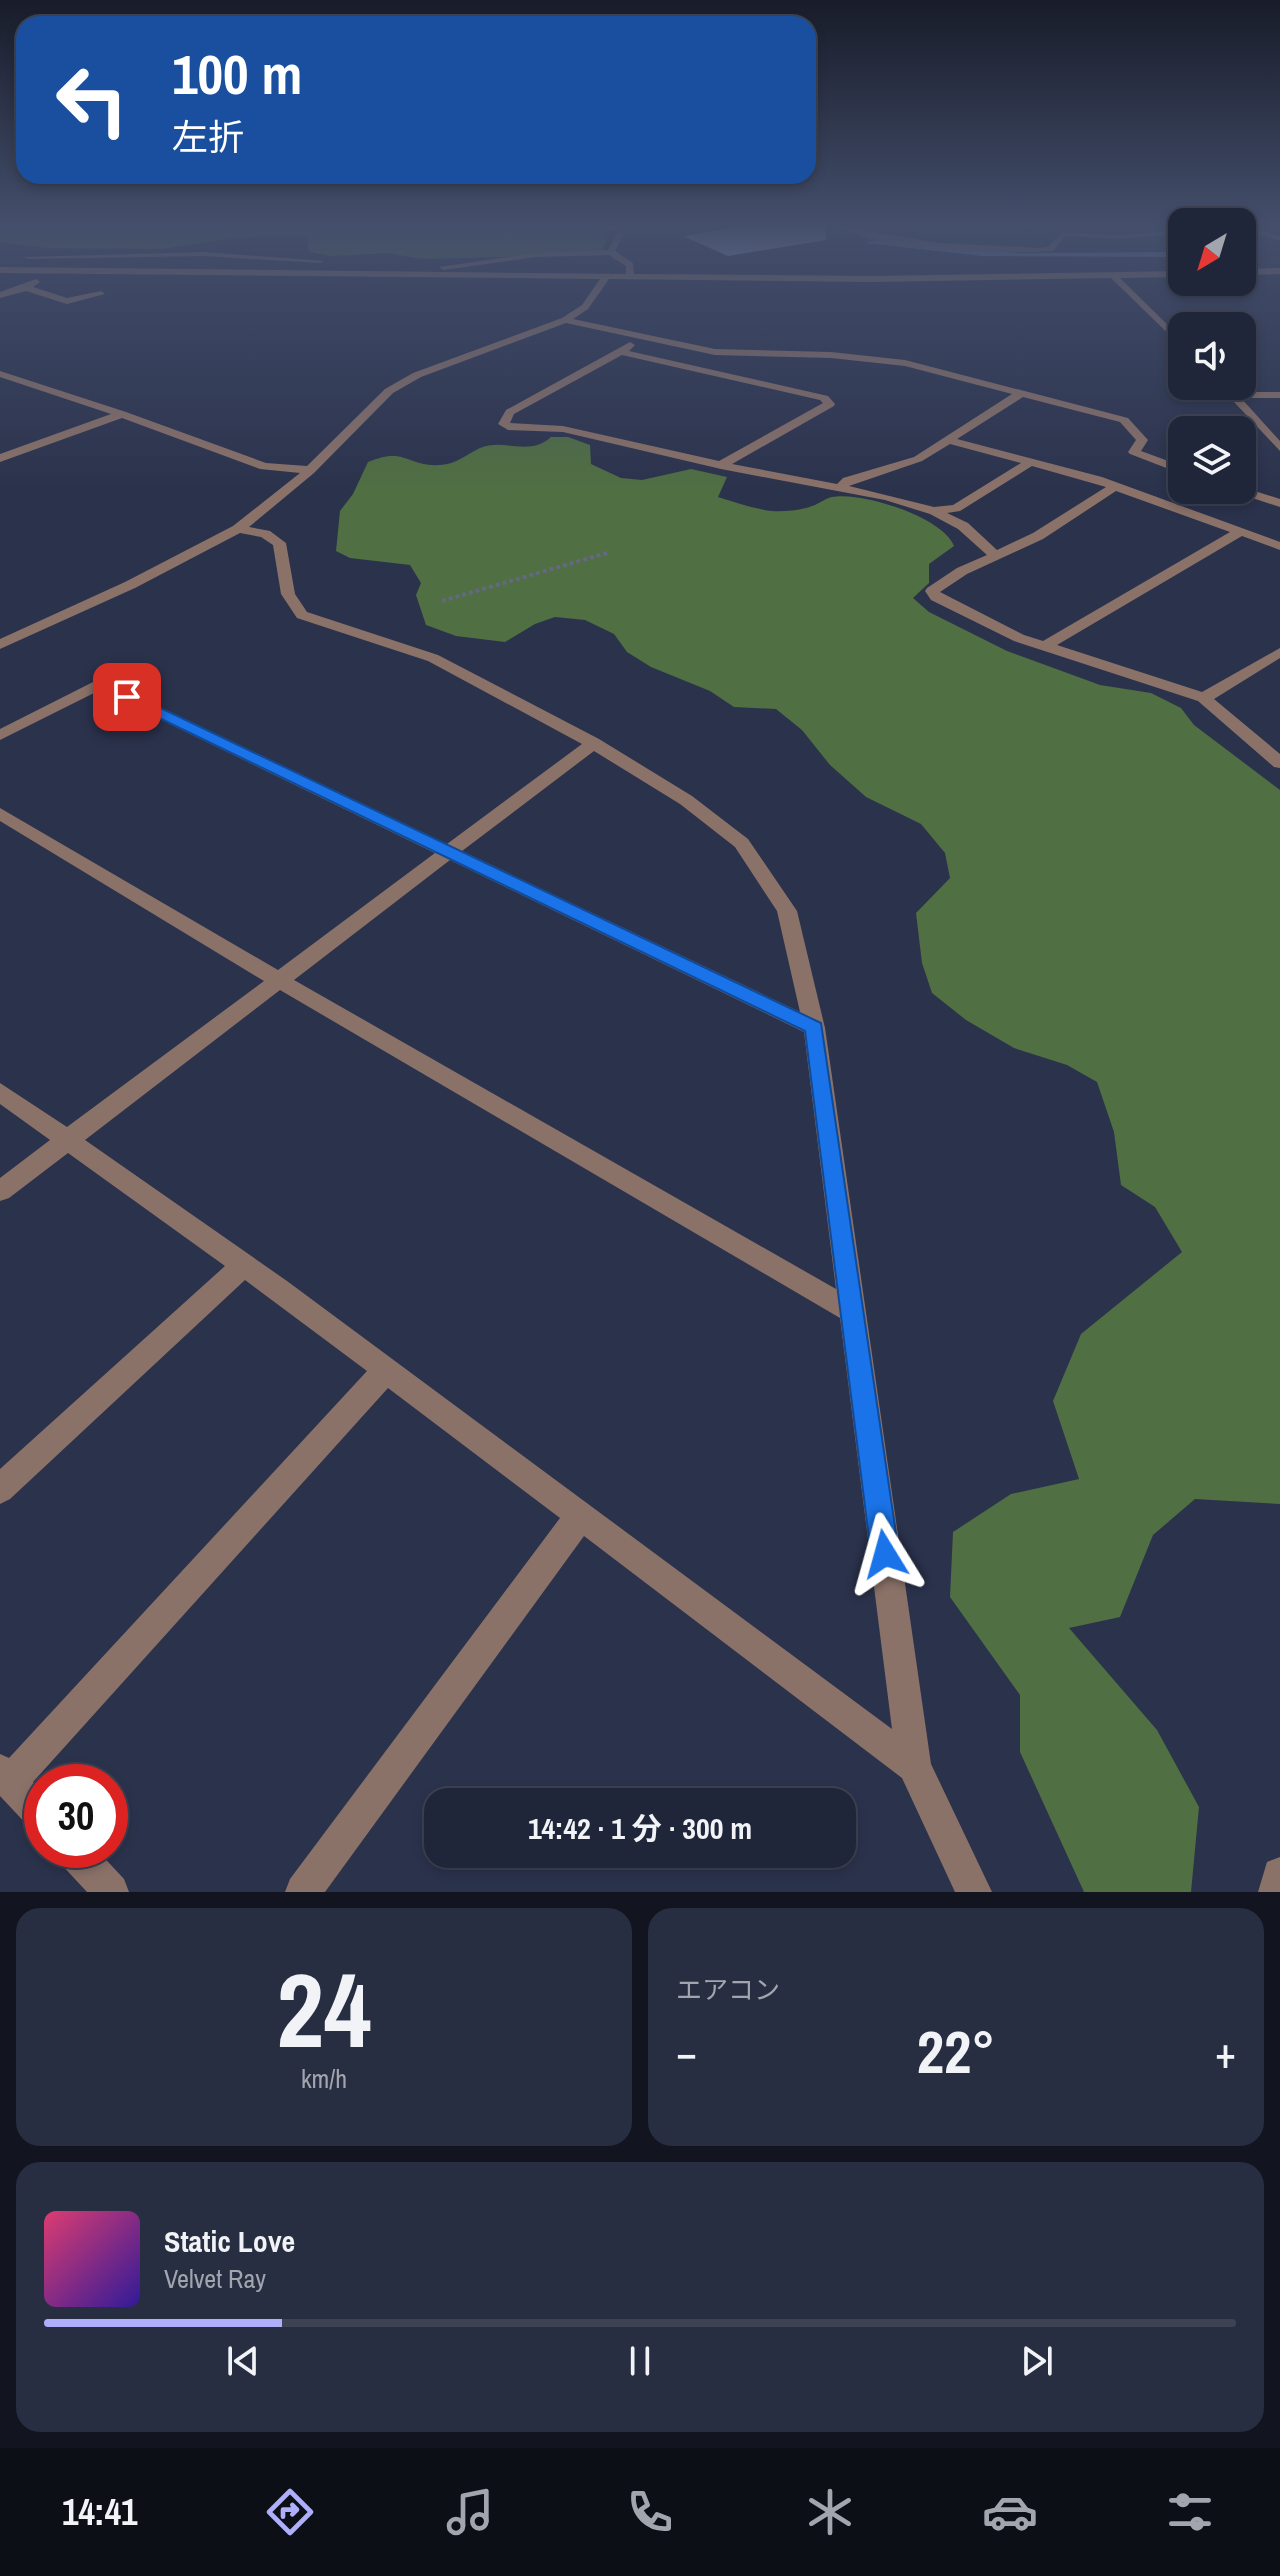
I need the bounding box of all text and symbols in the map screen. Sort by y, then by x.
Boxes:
text: 100 m [172,36,302,111]
icon: left [40,48,144,152]
text: 左折 [172,113,244,161]
north arrow [1168,208,1256,296]
map controls [1168,208,1256,504]
button: sound [1168,312,1256,400]
button: layers [1168,416,1256,504]
pin [93,663,161,731]
icon: arrive [105,675,149,719]
position arrow [843,1512,927,1596]
speed limit sign: 30 [24,1764,128,1868]
text: 14:42 · 1 分 · 300 m [528,1808,752,1848]
text: 24 [277,1939,371,2079]
text: エアコン [676,1972,780,2007]
text: 22° [917,2011,995,2092]
text: − [676,2022,697,2082]
text: + [1215,2022,1236,2082]
text: km/h [301,2061,347,2096]
text: Static Love [164,2221,295,2261]
text: Velvet Ray [164,2261,266,2296]
icon: previous [221,2339,265,2383]
icon: pause [618,2339,662,2383]
icon: next [1015,2339,1059,2383]
icon: directions [262,2484,318,2540]
icon: music [442,2484,498,2540]
icon: phone [622,2484,678,2540]
icon: climate [802,2484,858,2540]
icon: car [982,2484,1038,2540]
icon: filters [1162,2484,1218,2540]
text: 14:41 [62,2488,138,2536]

